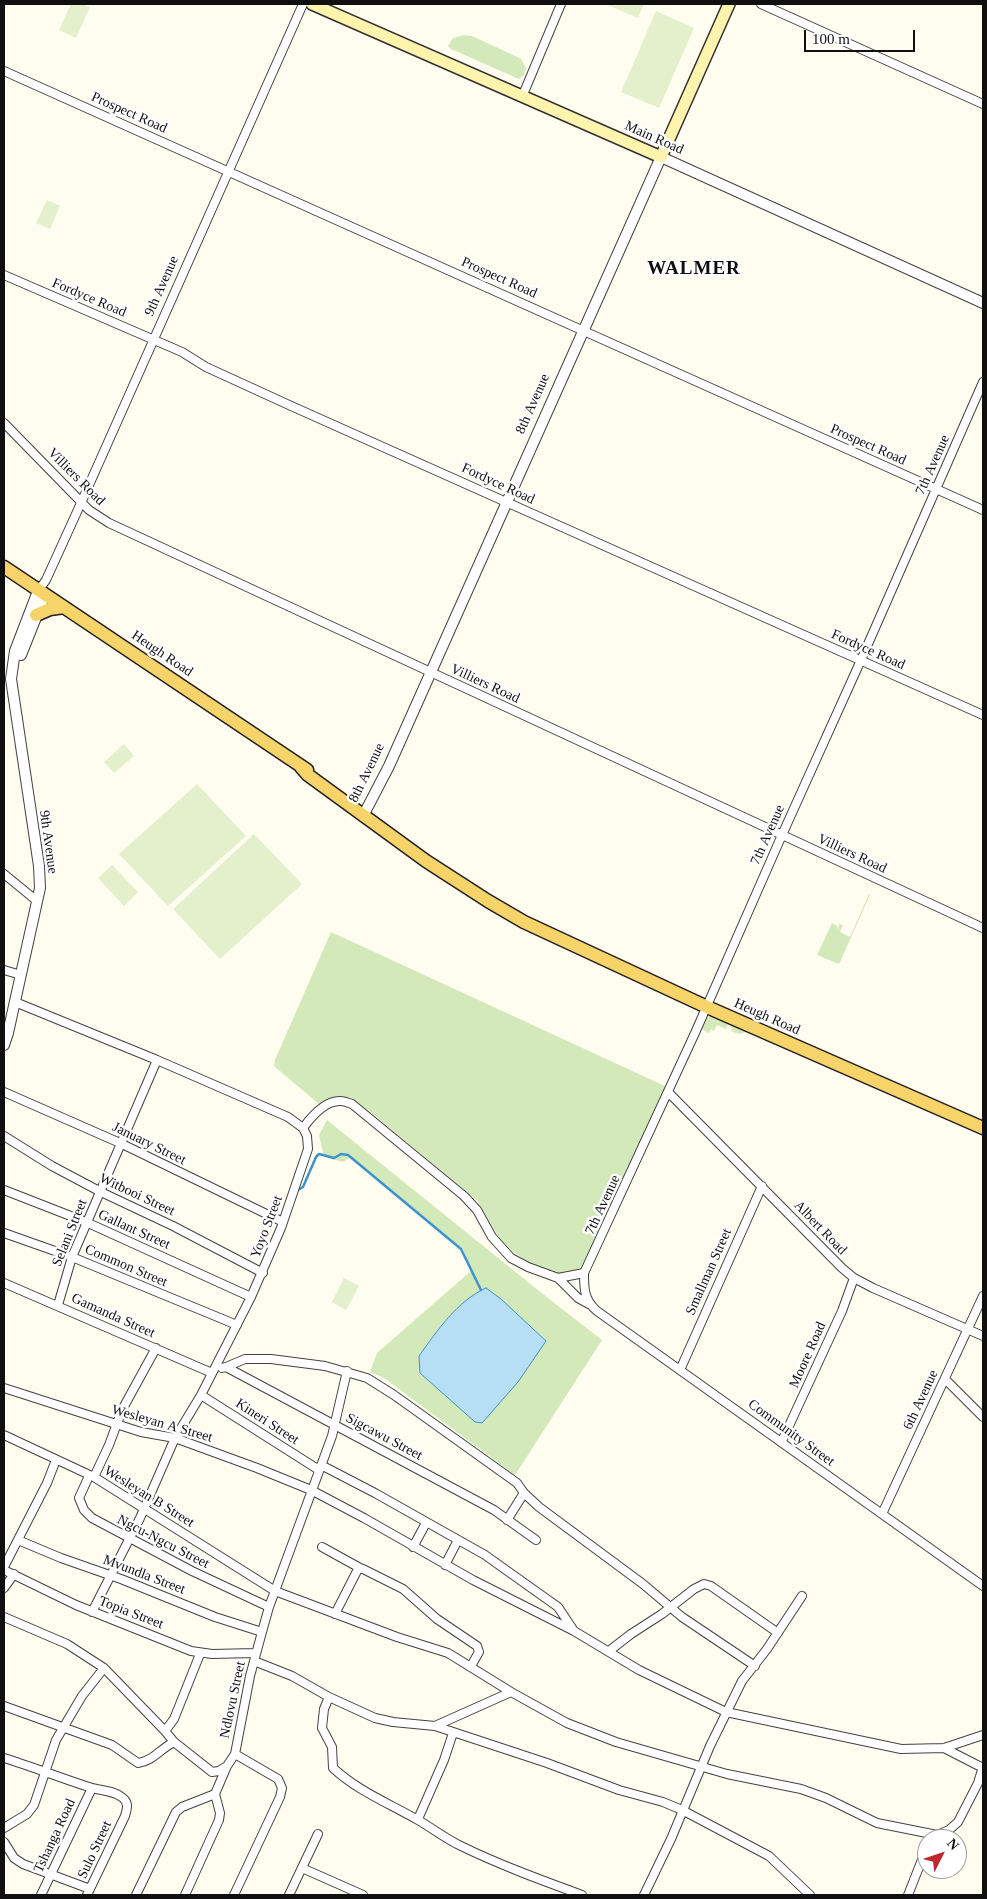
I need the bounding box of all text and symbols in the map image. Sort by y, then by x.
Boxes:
scale bar [807,20,918,52]
text: 100 m [812,31,850,47]
street label: Prospect Road [88,89,170,137]
street label: Main Road [622,118,686,158]
street label: 9th Avenue [141,253,183,319]
street label: Prospect Road [458,254,540,302]
district label: WALMER [646,258,742,280]
street label: Fordyce Road [49,275,129,321]
street label: 8th Avenue [512,371,554,437]
street label: Prospect Road [827,421,909,469]
street label: 7th Avenue [912,432,954,498]
street label: Villiers Road [44,445,108,509]
street label: Fordyce Road [459,460,537,508]
street label: Fordyce Road [829,626,907,674]
street label: Heugh Road [128,627,196,681]
street label: Villiers Road [448,661,522,707]
street label: 8th Avenue [345,741,389,805]
street label: 7th Avenue [747,802,789,868]
street label: 9th Avenue [35,809,61,875]
street label: Villiers Road [815,831,889,877]
street label: Heugh Road [731,995,803,1039]
street label: January Street [110,1119,188,1169]
street label: Witbooi Street [97,1170,177,1220]
street label: 7th Avenue [582,1172,624,1238]
street label: Yoyo Street [247,1193,287,1261]
street label: Selani Street [49,1197,91,1269]
street label: Albert Road [790,1197,850,1259]
street label: Gallant Street [95,1207,173,1253]
street label: Smallman Street [682,1226,736,1318]
street label: Common Street [82,1241,170,1291]
street label: Gamanda Street [69,1290,157,1342]
street label: Moore Road [786,1319,830,1391]
street label: 6th Avenue [900,1367,942,1433]
street label: Kineri Street [232,1395,302,1449]
street label: Community Street [744,1396,838,1470]
street label: Wesleyan A Street [110,1402,214,1446]
street label: Sigcawu Street [343,1410,425,1464]
street label: Wesleyan B Street [101,1463,197,1531]
street label: Ngcu-Ngcu Street [114,1511,212,1573]
street label: Mvundla Street [101,1552,187,1598]
street label: Topia Street [96,1593,166,1633]
street label: Ndlovu Street [217,1660,249,1740]
street label: Tshanga Road [31,1796,79,1876]
street label: Sulo Street [74,1818,116,1882]
north arrow [917,1829,967,1879]
text: N [944,1836,962,1853]

